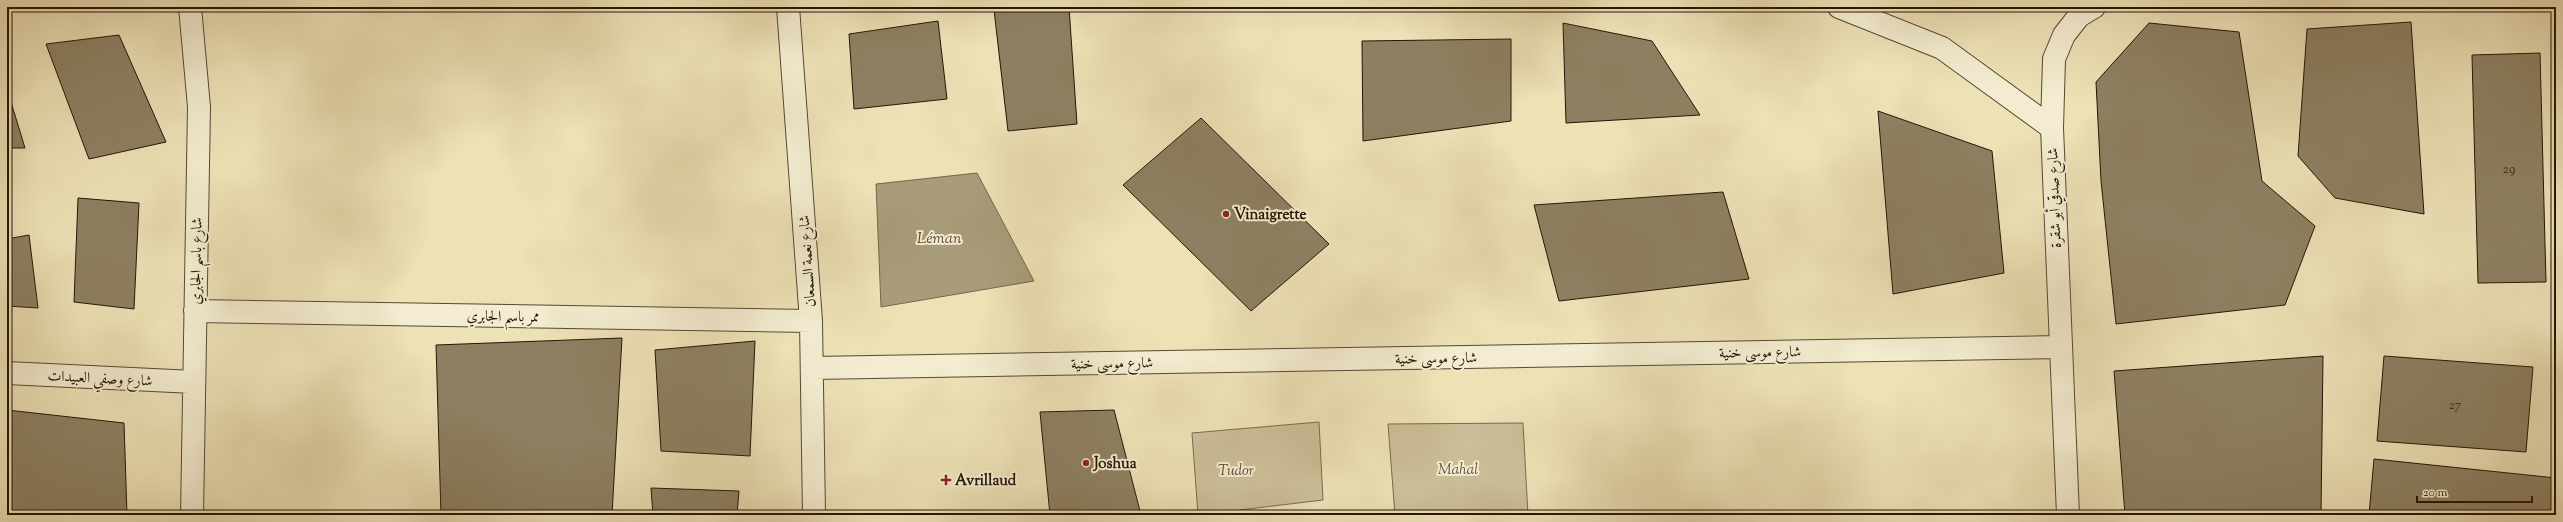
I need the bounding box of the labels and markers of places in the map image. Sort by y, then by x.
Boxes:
place label: Vinaigrette [1234,205,1307,226]
marker: Vinaigrette [1221,209,1231,219]
place label: Joshua [1093,454,1137,475]
marker: Joshua [1081,458,1091,468]
place label: Avrillaud [955,471,1017,492]
marker: Avrillaud [940,474,952,486]

